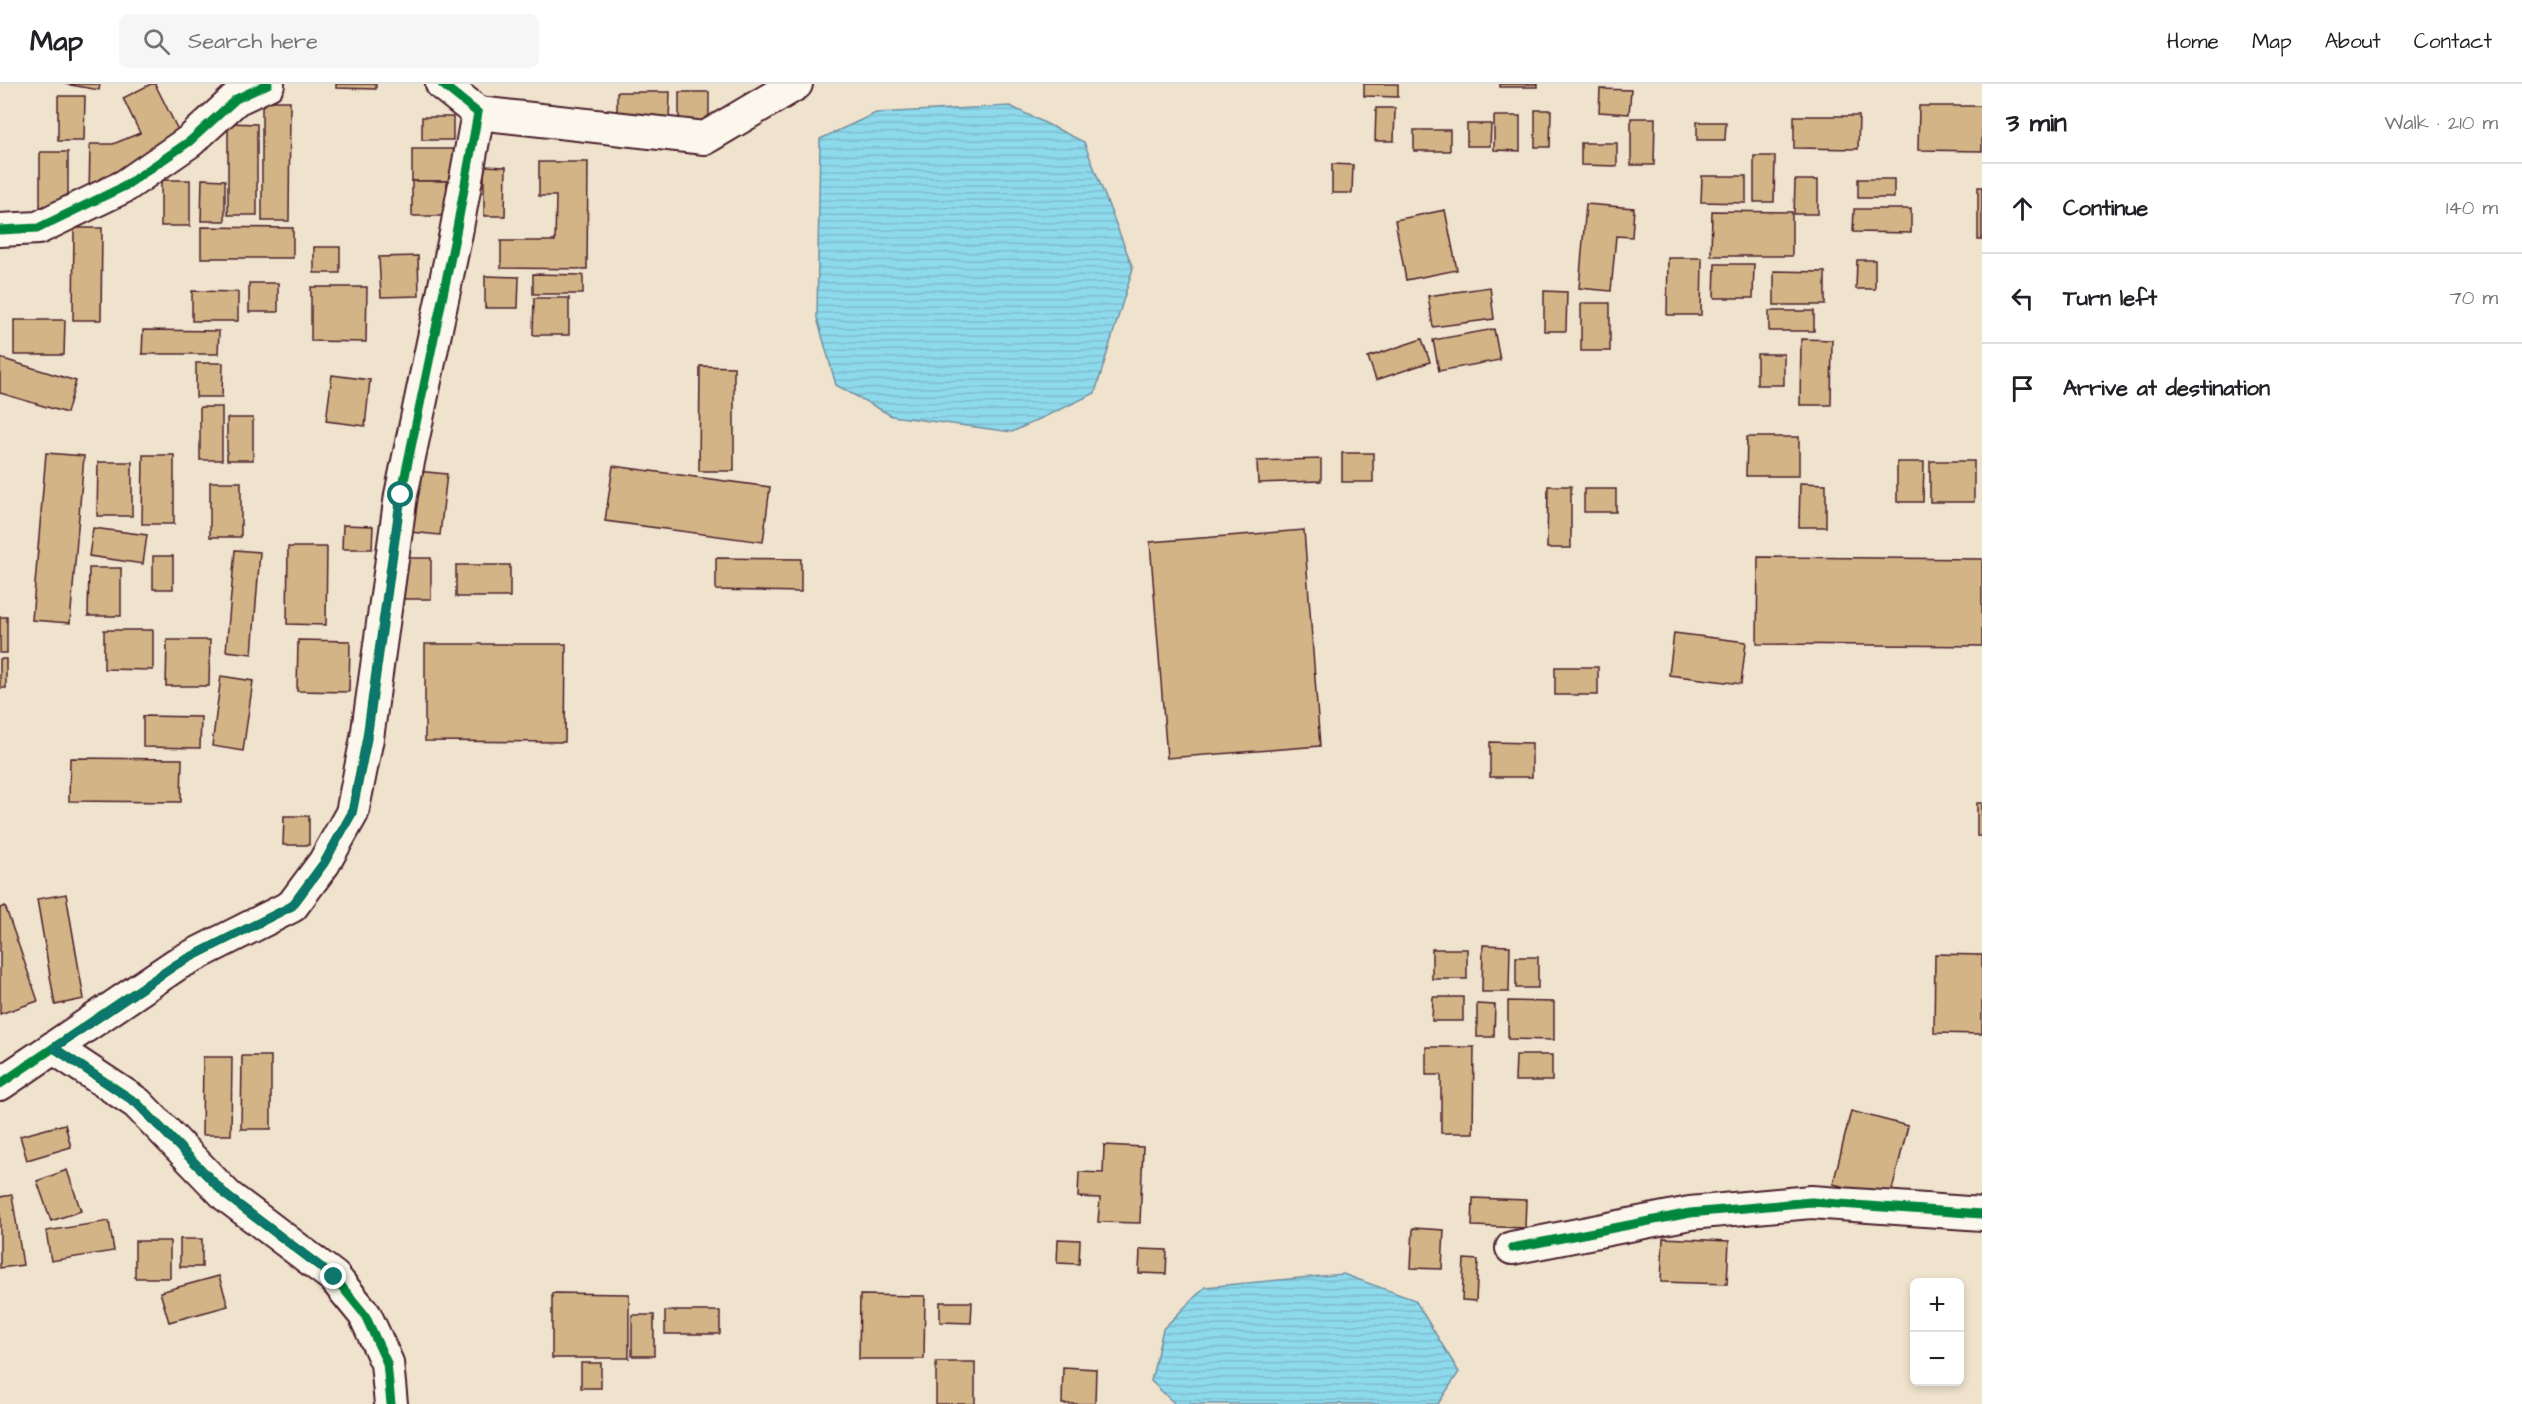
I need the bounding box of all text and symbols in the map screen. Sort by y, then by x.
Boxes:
search box [119,14,539,68]
text: Map [30,22,83,61]
icon: search [140,25,173,58]
text: Search here [188,26,318,57]
text: Home [2167,27,2219,56]
text: Map [2252,27,2292,56]
text: About [2325,27,2381,56]
text: Contact [2414,27,2492,56]
text: 3 min [2006,105,2067,141]
text: Walk · 210 m [2385,109,2498,137]
icon: ahead [2006,192,2039,225]
text: Continue [2063,193,2148,224]
text: 140 m [2446,194,2498,222]
icon: left [2006,282,2039,315]
text: Turn left [2063,283,2157,314]
text: 70 m [2450,284,2498,312]
icon: arrive [2006,372,2039,405]
text: Arrive at destination [2063,373,2270,404]
route start [387,481,413,507]
route end [320,1263,346,1289]
map controls [1910,1278,1964,1386]
button: + [1910,1278,1964,1332]
button: − [1910,1332,1964,1386]

